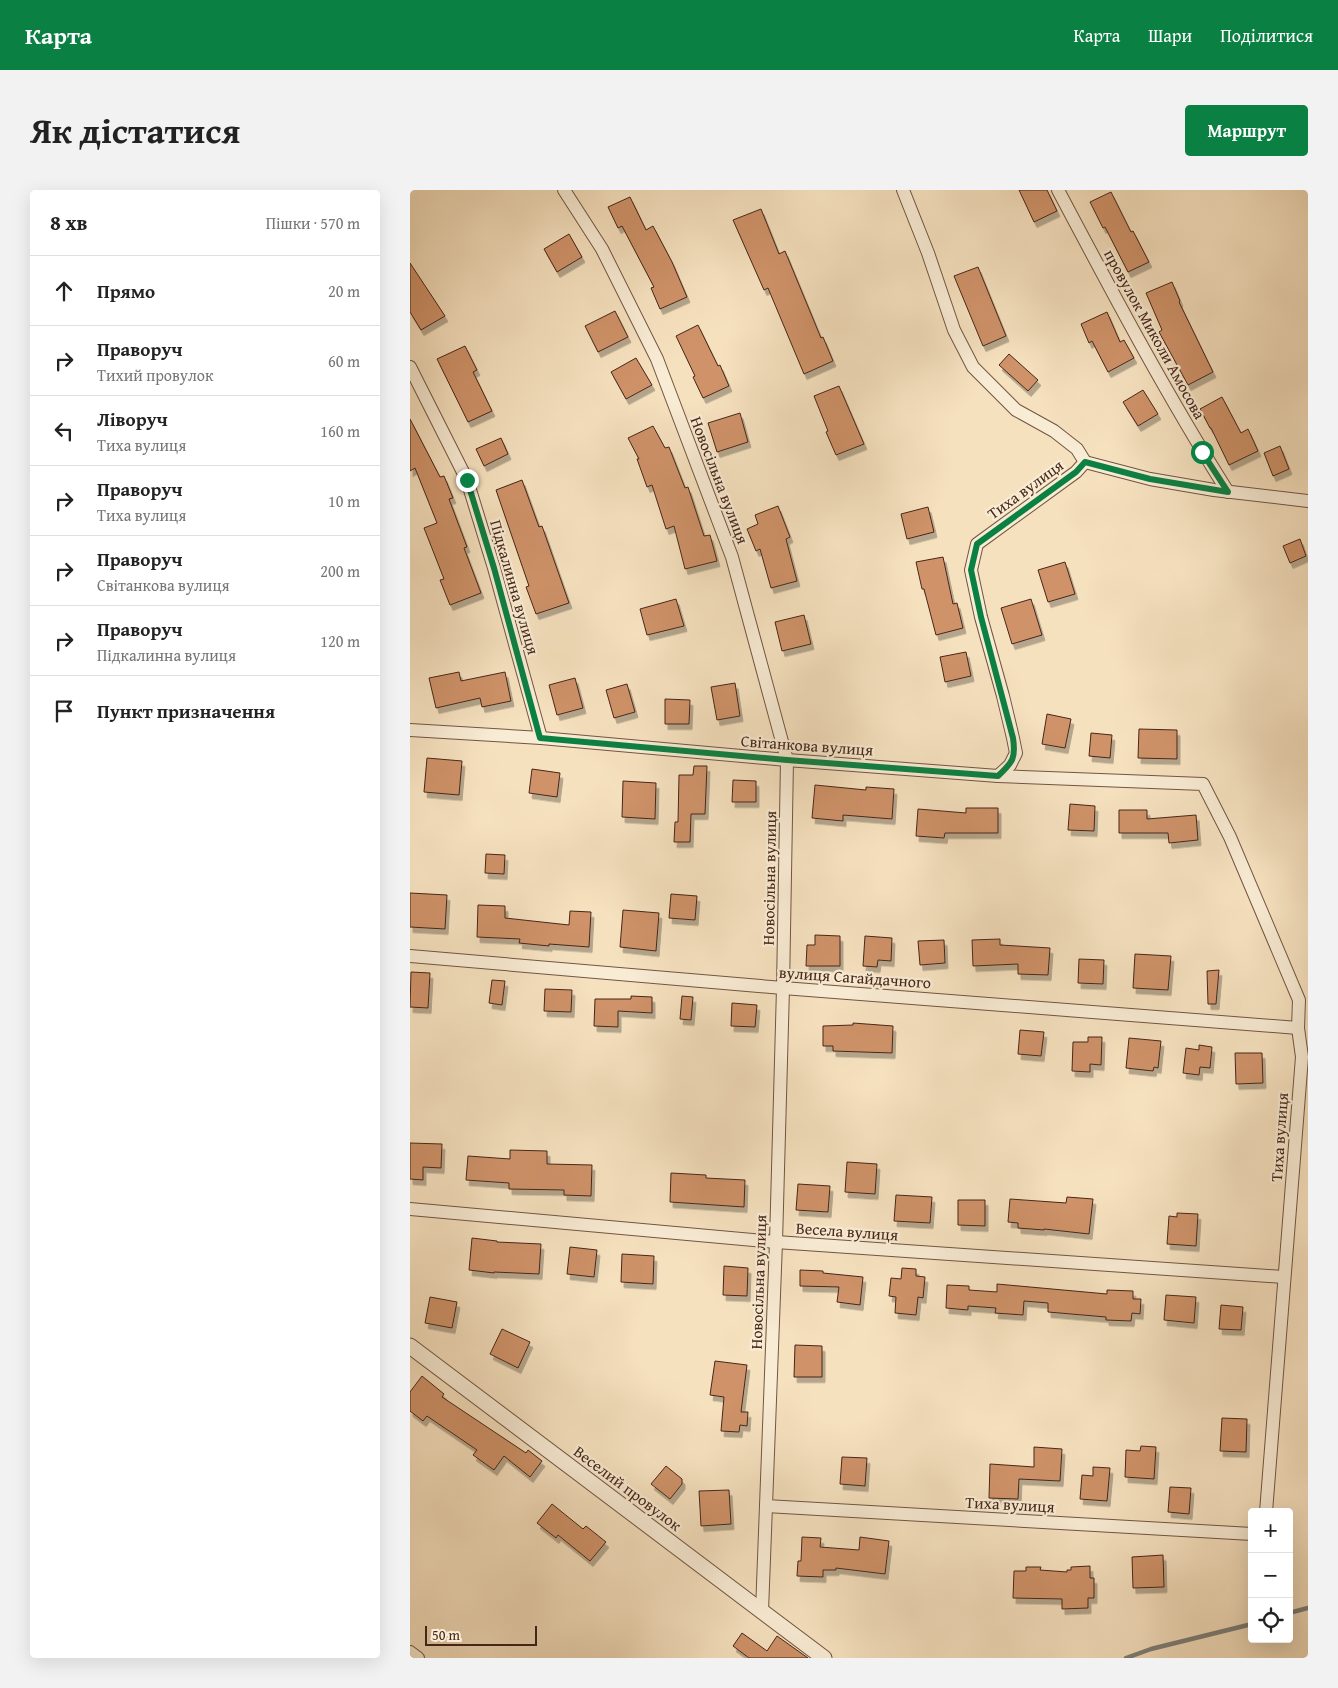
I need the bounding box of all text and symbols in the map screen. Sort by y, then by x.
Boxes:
text: Карта [25,18,92,53]
text: Карта [1074,22,1120,49]
text: Шари [1148,22,1192,49]
text: Поділитися [1220,22,1313,49]
text: Як дістатися [30,105,240,156]
button: Маршрут [1185,105,1308,156]
text: 8 хв [50,207,88,238]
text: Пішки · 570 m [266,211,360,235]
street label: провулок Миколи Амосова [1098,245,1212,424]
icon: ahead [50,277,78,305]
text: Прямо [97,277,155,305]
text: 20 m [328,279,360,303]
text: Праворуч [97,335,182,363]
icon: right [50,347,78,375]
text: 60 m [328,349,360,373]
text: Тихий провулок [97,363,213,387]
text: Ліворуч [97,405,168,433]
street label: Новосільна вулиця [685,413,755,547]
icon: left [50,417,78,445]
text: 160 m [320,419,360,443]
text: Тиха вулиця [97,433,186,457]
route start [1191,441,1214,464]
street label: Тиха вулиця [982,453,1068,525]
route end [456,469,479,492]
text: Праворуч [97,475,182,503]
icon: right [50,487,78,515]
text: 10 m [328,489,360,513]
text: Тиха вулиця [97,503,186,527]
street label: Підкалинна вулиця [484,517,546,657]
text: Праворуч [97,545,182,573]
icon: right [50,557,78,585]
text: 200 m [320,559,360,583]
text: Світанкова вулиця [97,573,230,597]
text: Праворуч [97,615,182,643]
icon: right [50,627,78,655]
text: 120 m [320,629,360,653]
text: Підкалинна вулиця [97,643,236,667]
icon: arrive [50,697,78,725]
text: Пункт призначення [97,697,275,725]
street label: Світанкова вулиця [740,728,874,762]
street label: Новосільна вулиця [756,810,782,946]
street label: вулиця Сагайдачного [778,960,932,994]
street label: Тиха вулиця [1264,1092,1294,1182]
street label: Новосільна вулиця [744,1214,772,1350]
street label: Весела вулиця [795,1215,899,1247]
street label: Веселий провулок [569,1439,687,1537]
street label: Тиха вулиця [965,1490,1055,1518]
map controls [1248,1508,1293,1643]
button: + [1248,1508,1293,1553]
button: − [1248,1553,1293,1598]
button: locate [1248,1598,1293,1643]
scale bar [425,1623,538,1646]
text: 50 m [432,1625,460,1645]

